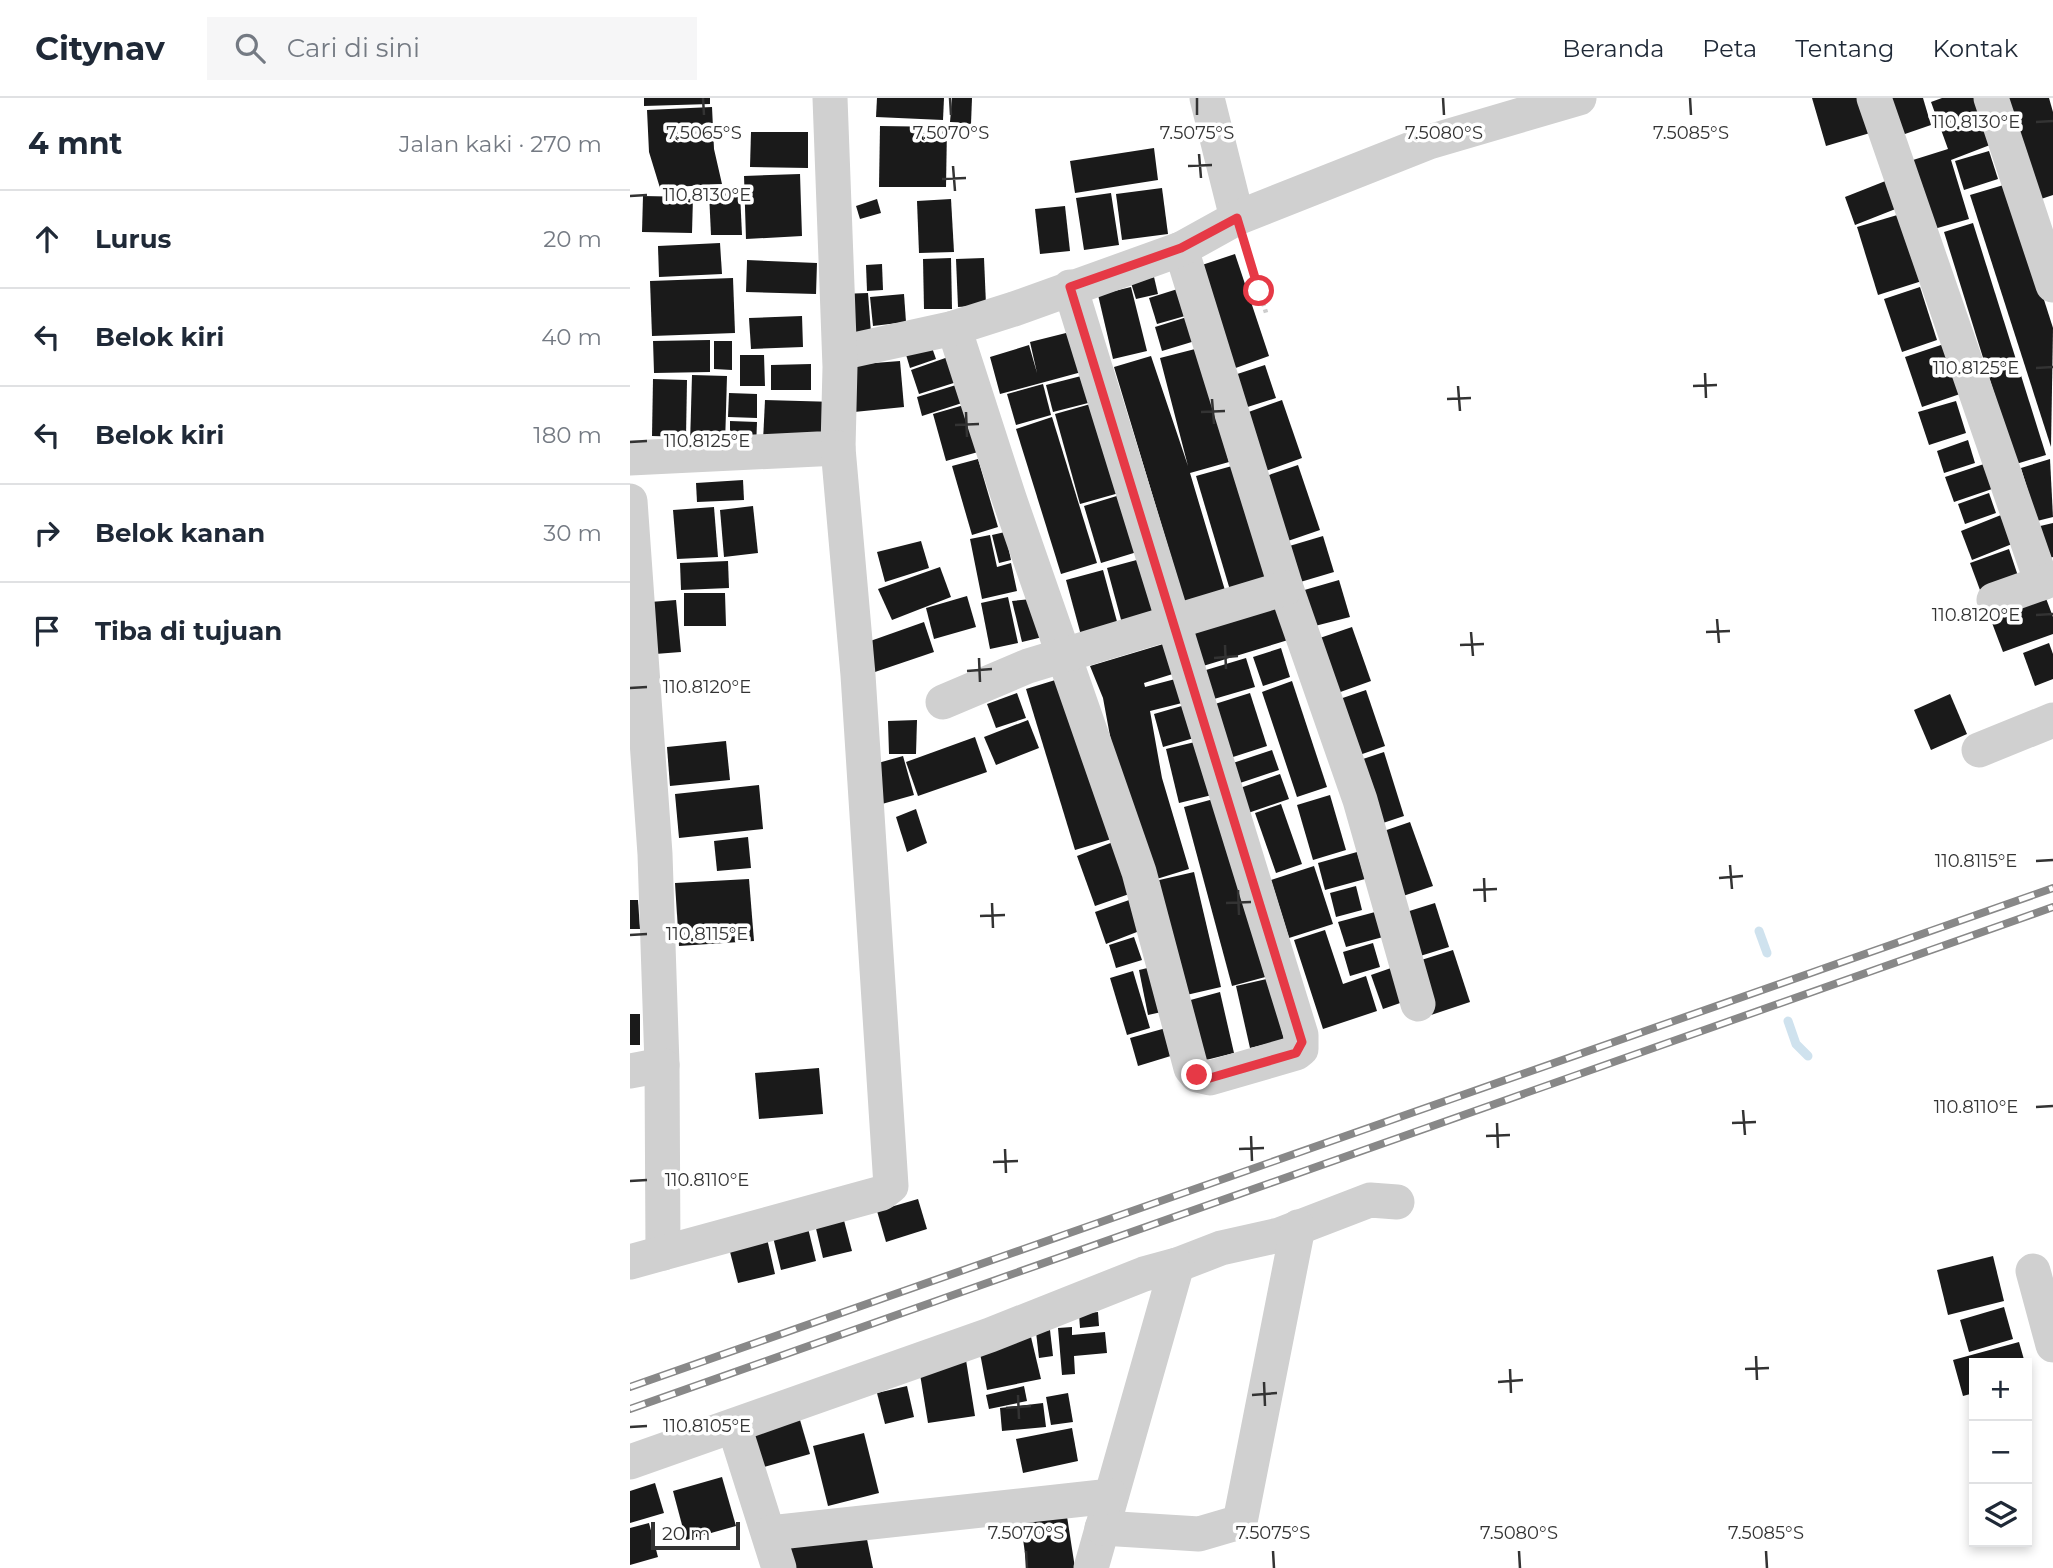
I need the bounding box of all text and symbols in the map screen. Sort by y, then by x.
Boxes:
search box [207,17,697,80]
text: Citynav [35,28,165,68]
icon: search [231,29,269,67]
text: Cari di sini [287,32,420,64]
text: Beranda [1562,34,1664,63]
text: Peta [1702,34,1757,63]
text: Tentang [1795,34,1894,63]
text: Kontak [1932,34,2018,63]
text: 110.8130°E [1932,111,2020,133]
text: 7.5065°S [666,122,742,144]
text: 7.5070°S [913,122,989,144]
text: 7.5075°S [1160,122,1234,144]
text: 7.5080°S [1405,122,1483,144]
text: 7.5085°S [1653,122,1729,144]
text: 4 mnt [28,125,122,162]
text: Jalan kaki · 270 m [399,130,602,158]
text: 110.8130°E [663,184,751,206]
icon: ahead [28,220,66,258]
text: Lurus [95,223,171,255]
text: 20 m [543,225,602,253]
route start [1243,275,1274,306]
icon: left [28,318,66,356]
text: Belok kiri [95,321,224,353]
text: 40 m [541,323,602,351]
text: 110.8125°E [1933,357,2019,379]
icon: left [28,416,66,454]
text: Belok kiri [95,419,224,451]
text: 180 m [533,421,602,449]
text: 110.8125°E [664,430,750,452]
icon: right [28,514,66,552]
text: Belok kanan [95,517,265,549]
text: 30 m [543,519,602,547]
text: 110.8120°E [1932,604,2020,626]
icon: arrive [28,612,66,650]
text: Tiba di tujuan [95,615,282,647]
text: 110.8120°E [663,676,751,698]
text: 110.8115°E [1935,850,2017,872]
text: 110.8115°E [666,923,748,945]
route end [1181,1059,1212,1090]
text: 110.8110°E [1934,1096,2018,1118]
text: 110.8110°E [665,1169,749,1191]
map controls [1969,1358,2032,1547]
button: + [1969,1358,2032,1421]
text: 110.8105°E [663,1415,751,1437]
button: − [1969,1421,2032,1484]
button: layers [1969,1484,2032,1547]
scale bar [651,1519,740,1551]
text: 20 m [662,1522,710,1545]
text: 7.5070°S [988,1522,1064,1544]
text: 7.5075°S [1236,1522,1310,1544]
text: 7.5080°S [1480,1522,1558,1544]
text: 7.5085°S [1728,1522,1804,1544]

